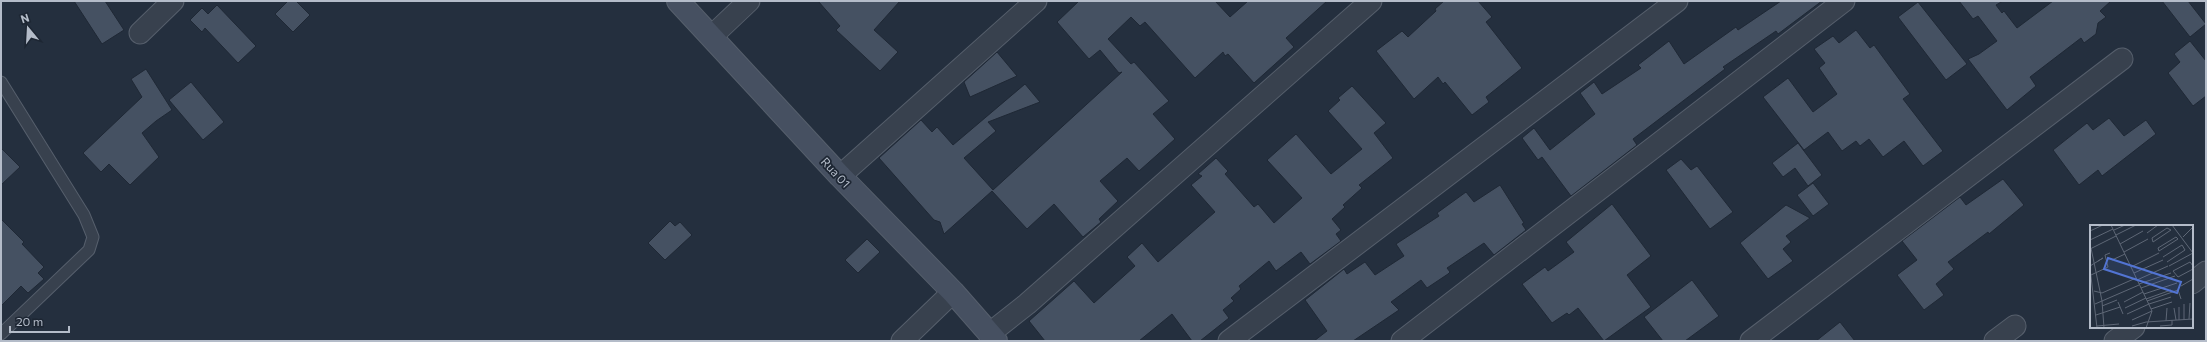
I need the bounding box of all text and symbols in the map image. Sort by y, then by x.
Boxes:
north arrow [8,8,48,48]
text: N [19,11,31,25]
street label: Rua 01 [819,154,853,190]
inset map [2090,225,2193,328]
scale bar [10,308,69,334]
text: 20 m [16,314,43,328]

